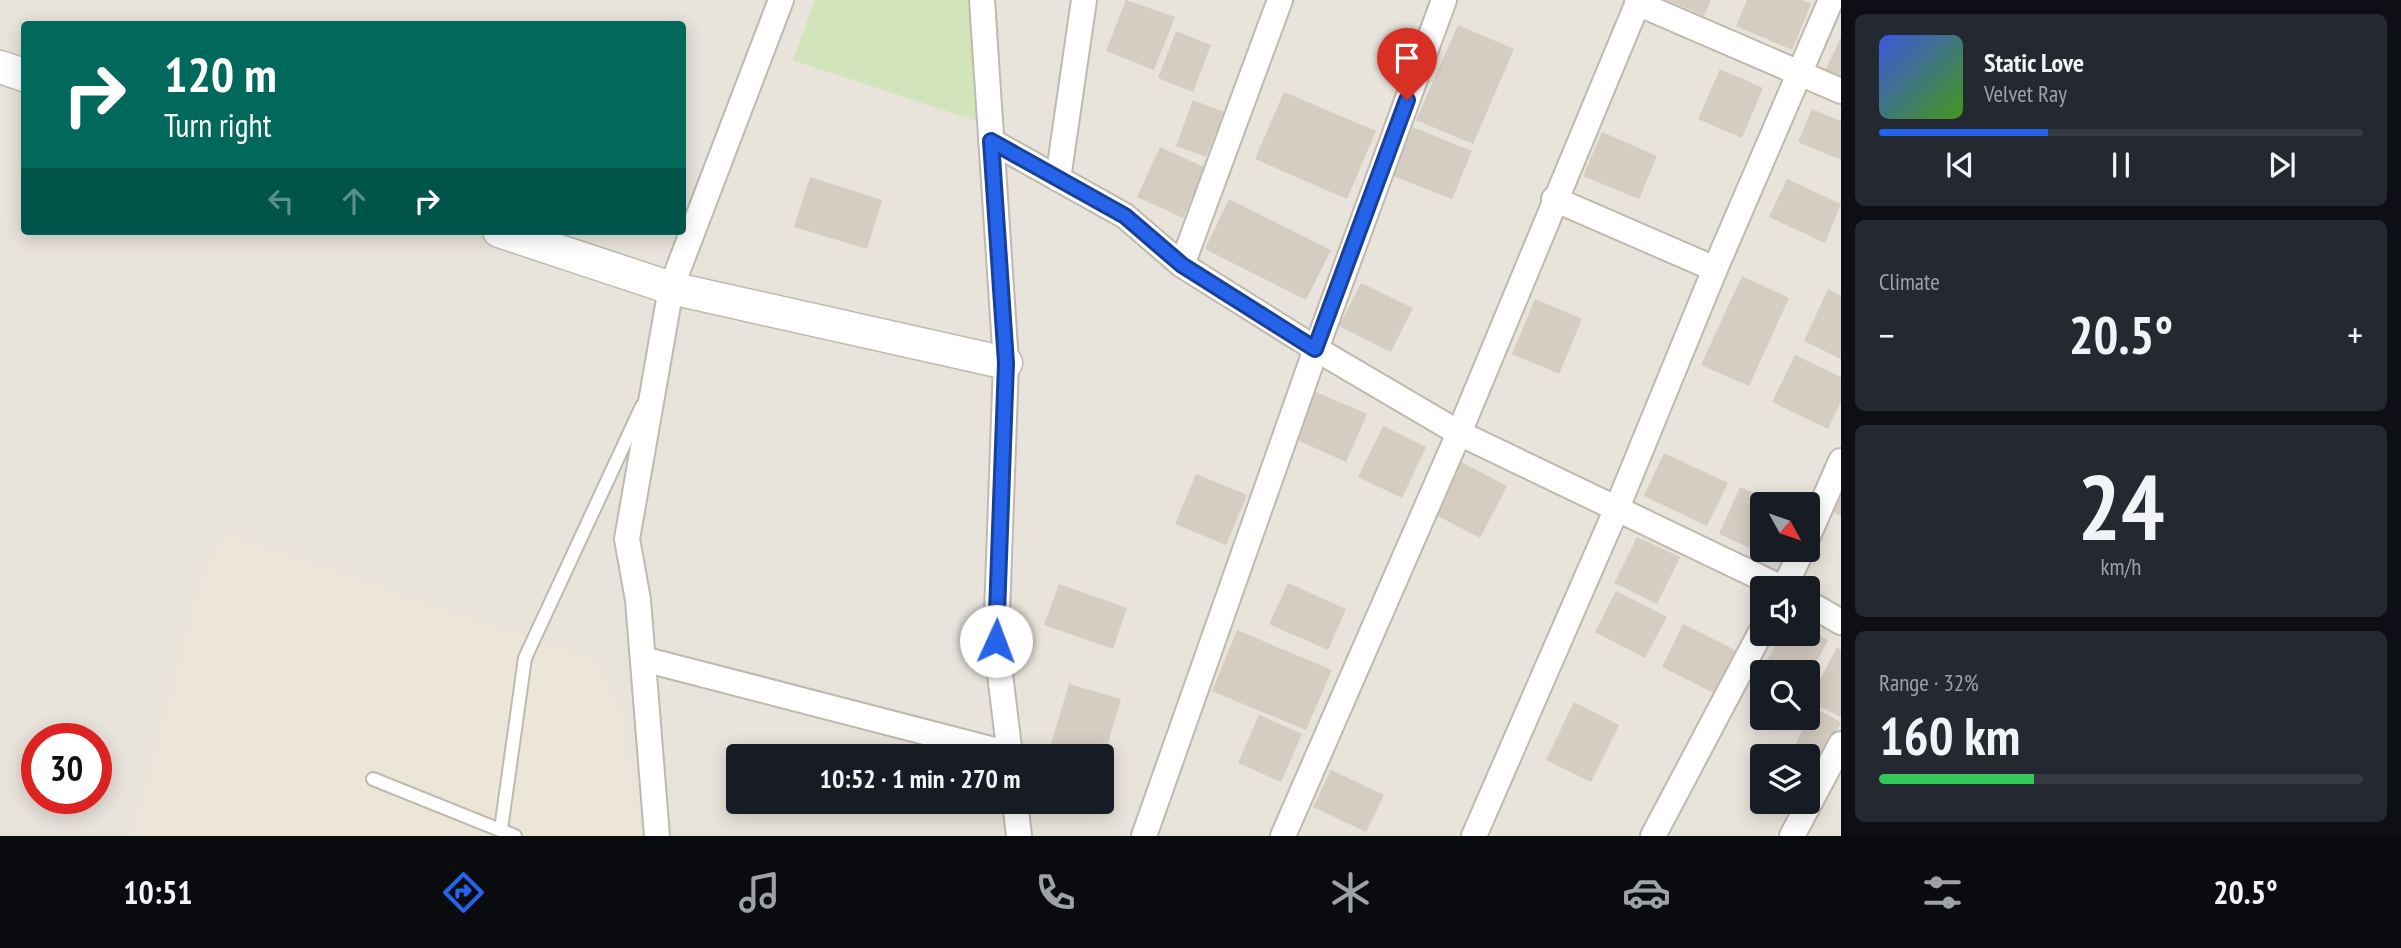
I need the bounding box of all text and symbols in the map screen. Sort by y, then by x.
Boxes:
pin [1377,28,1437,100]
icon: arrive [1388,39,1426,77]
text: 120 m [164,42,277,106]
text: Static Love [1984,46,2084,79]
icon: right [49,49,140,140]
text: Velvet Ray [1984,79,2067,108]
text: Turn right [164,104,272,146]
icon: previous [1941,146,1979,184]
icon: pause [2102,146,2140,184]
icon: next [2263,146,2301,184]
icon: left [262,182,300,220]
icon: ahead [335,182,373,220]
icon: right [408,182,446,220]
text: Climate [1879,267,1940,296]
text: 20.5° [2069,301,2173,368]
text: − [1879,310,1895,359]
text: + [2347,310,2363,359]
text: 24 [2078,447,2165,565]
north arrow [1750,492,1820,562]
map controls [1750,492,1820,814]
text: km/h [2101,552,2141,581]
button: sound [1750,576,1820,646]
position arrow [959,604,1033,678]
button: search [1750,660,1820,730]
text: Range · 32% [1879,668,1979,697]
text: 160 km [1879,702,2020,769]
speed limit sign: 30 [21,723,112,814]
button: layers [1750,744,1820,814]
text: 10:52 · 1 min · 270 m [820,762,1020,795]
icon: directions [439,868,488,917]
icon: music [735,868,784,917]
icon: phone [1031,868,1080,917]
icon: climate [1326,868,1375,917]
icon: car [1622,868,1671,917]
icon: filters [1918,868,1967,917]
text: 10:51 [123,871,193,913]
text: 20.5° [2213,871,2278,913]

